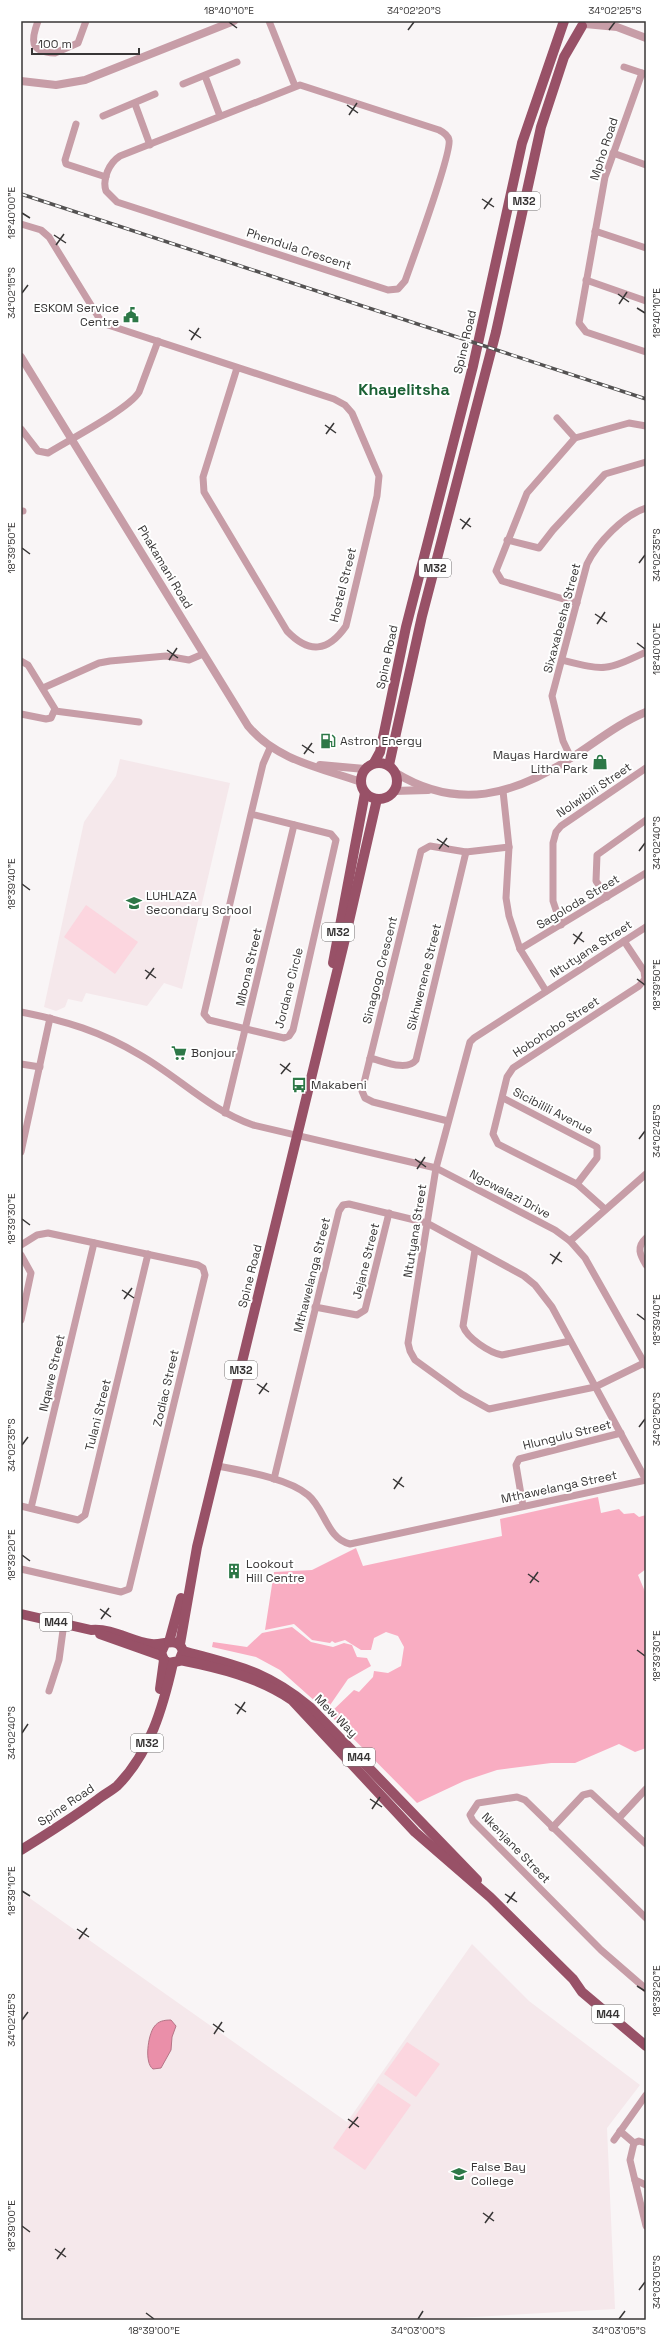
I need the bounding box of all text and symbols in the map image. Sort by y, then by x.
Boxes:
text: 18°40'10"E [204,4,254,17]
text: 34°02'20"S [387,4,441,17]
text: 34°02'25"S [588,4,642,17]
scale bar [32,30,139,56]
text: 100 m [38,36,72,52]
street label: Mpho Road [586,115,622,183]
text: 18°40'00"E [5,187,18,239]
road number: M32 [508,192,540,210]
street label: Phendula Crescent [244,224,354,274]
text: 34°02'15"S [5,267,18,319]
text: 18°40'10"E [650,288,663,338]
place label: ESKOM Service Centre [34,300,119,330]
public building icon: ESKOM Service Centre [122,306,140,324]
street label: Spine Road [450,309,480,375]
district label: Khayelitsha [358,379,450,400]
text: 18°39'50"E [5,522,18,574]
street label: Phakamani Road [134,522,196,612]
text: 34°02'35"S [650,528,663,582]
street label: Hostel Street [326,546,360,624]
road number: M32 [419,559,451,577]
street label: Sixaxabesha Street [540,561,584,675]
text: 18°40'00"E [650,623,663,675]
street label: Spine Road [372,624,402,690]
fuel station icon: Astron Energy [319,732,337,750]
place label: Astron Energy [340,733,422,749]
place label: Mayas Hardware Litha Park [493,747,589,777]
shop icon: Mayas Hardware Litha Park [591,753,609,771]
street label: Nolwibili Street [553,759,635,821]
text: 34°02'40"S [650,816,663,870]
text: 18°39'40"E [5,858,18,910]
street label: Sagoloda Street [534,871,622,933]
place label: LUHLAZA Secondary School [146,888,252,918]
school or university icon: LUHLAZA Secondary School [125,894,143,912]
street label: Sinagogo Crescent [359,915,401,1025]
street label: Ntutyana Street [547,917,635,981]
street label: Sikhwenene Street [403,922,445,1032]
road number: M32 [322,923,354,941]
street label: Mbona Street [232,926,266,1008]
street label: Jordane Circle [271,946,307,1030]
text: 18°39'50"E [650,959,663,1011]
street label: Hobohobo Street [510,993,602,1061]
supermarket icon: Bonjour [170,1044,188,1062]
place label: Bonjour [191,1045,236,1061]
bus stop icon: Makabeni [290,1076,308,1094]
place label: Makabeni [311,1077,367,1093]
street label: Sicibilili Avenue [510,1084,596,1138]
text: 34°02'45"S [650,1104,663,1158]
street label: Ngcwalazi Drive [467,1166,553,1222]
street label: Ntutyana Street [400,1183,430,1279]
text: 18°39'30"E [5,1193,18,1245]
street label: Mthawelanga Street [290,1216,334,1334]
street label: Jejane Street [349,1221,383,1301]
street label: Spine Road [234,1243,266,1309]
text: 18°39'40"E [650,1294,663,1346]
street label: Nqawe Street [35,1333,69,1413]
street label: Zodiac Street [149,1348,183,1428]
road number: M32 [225,1361,257,1379]
street label: Tulani Street [81,1377,115,1453]
text: 34°02'50"S [650,1392,663,1446]
street label: Hlungulu Street [521,1416,613,1454]
text: 34°02'35"S [5,1418,18,1472]
street label: Mthawelanga Street [500,1467,618,1507]
text: 18°39'20"E [5,1529,18,1581]
place label: Lookout Hill Centre [246,1556,305,1586]
building icon: Lookout Hill Centre [225,1562,243,1580]
road number: M44 [40,1613,72,1631]
text: 18°39'30"E [650,1630,663,1682]
street label: Mew Way [311,1691,361,1741]
text: 34°02'40"S [5,1706,18,1760]
road number: M32 [131,1734,163,1752]
road number: M44 [343,1748,375,1766]
street label: Spine Road [35,1780,97,1830]
street label: Nkenjane Street [478,1809,554,1887]
text: 18°39'10"E [5,1866,18,1916]
text: 18°39'20"E [650,1965,663,2017]
text: 34°02'45"S [5,1993,18,2047]
road number: M44 [592,2005,624,2023]
place label: False Bay College [471,2159,526,2189]
school or university icon: False Bay College [450,2165,468,2183]
text: 18°39'00"E [5,2200,18,2252]
text: 34°03'05"S [650,2255,663,2309]
text: 18°39'00"E [128,2324,180,2337]
text: 34°03'00"S [391,2324,445,2337]
text: 34°03'05"S [592,2324,646,2337]

